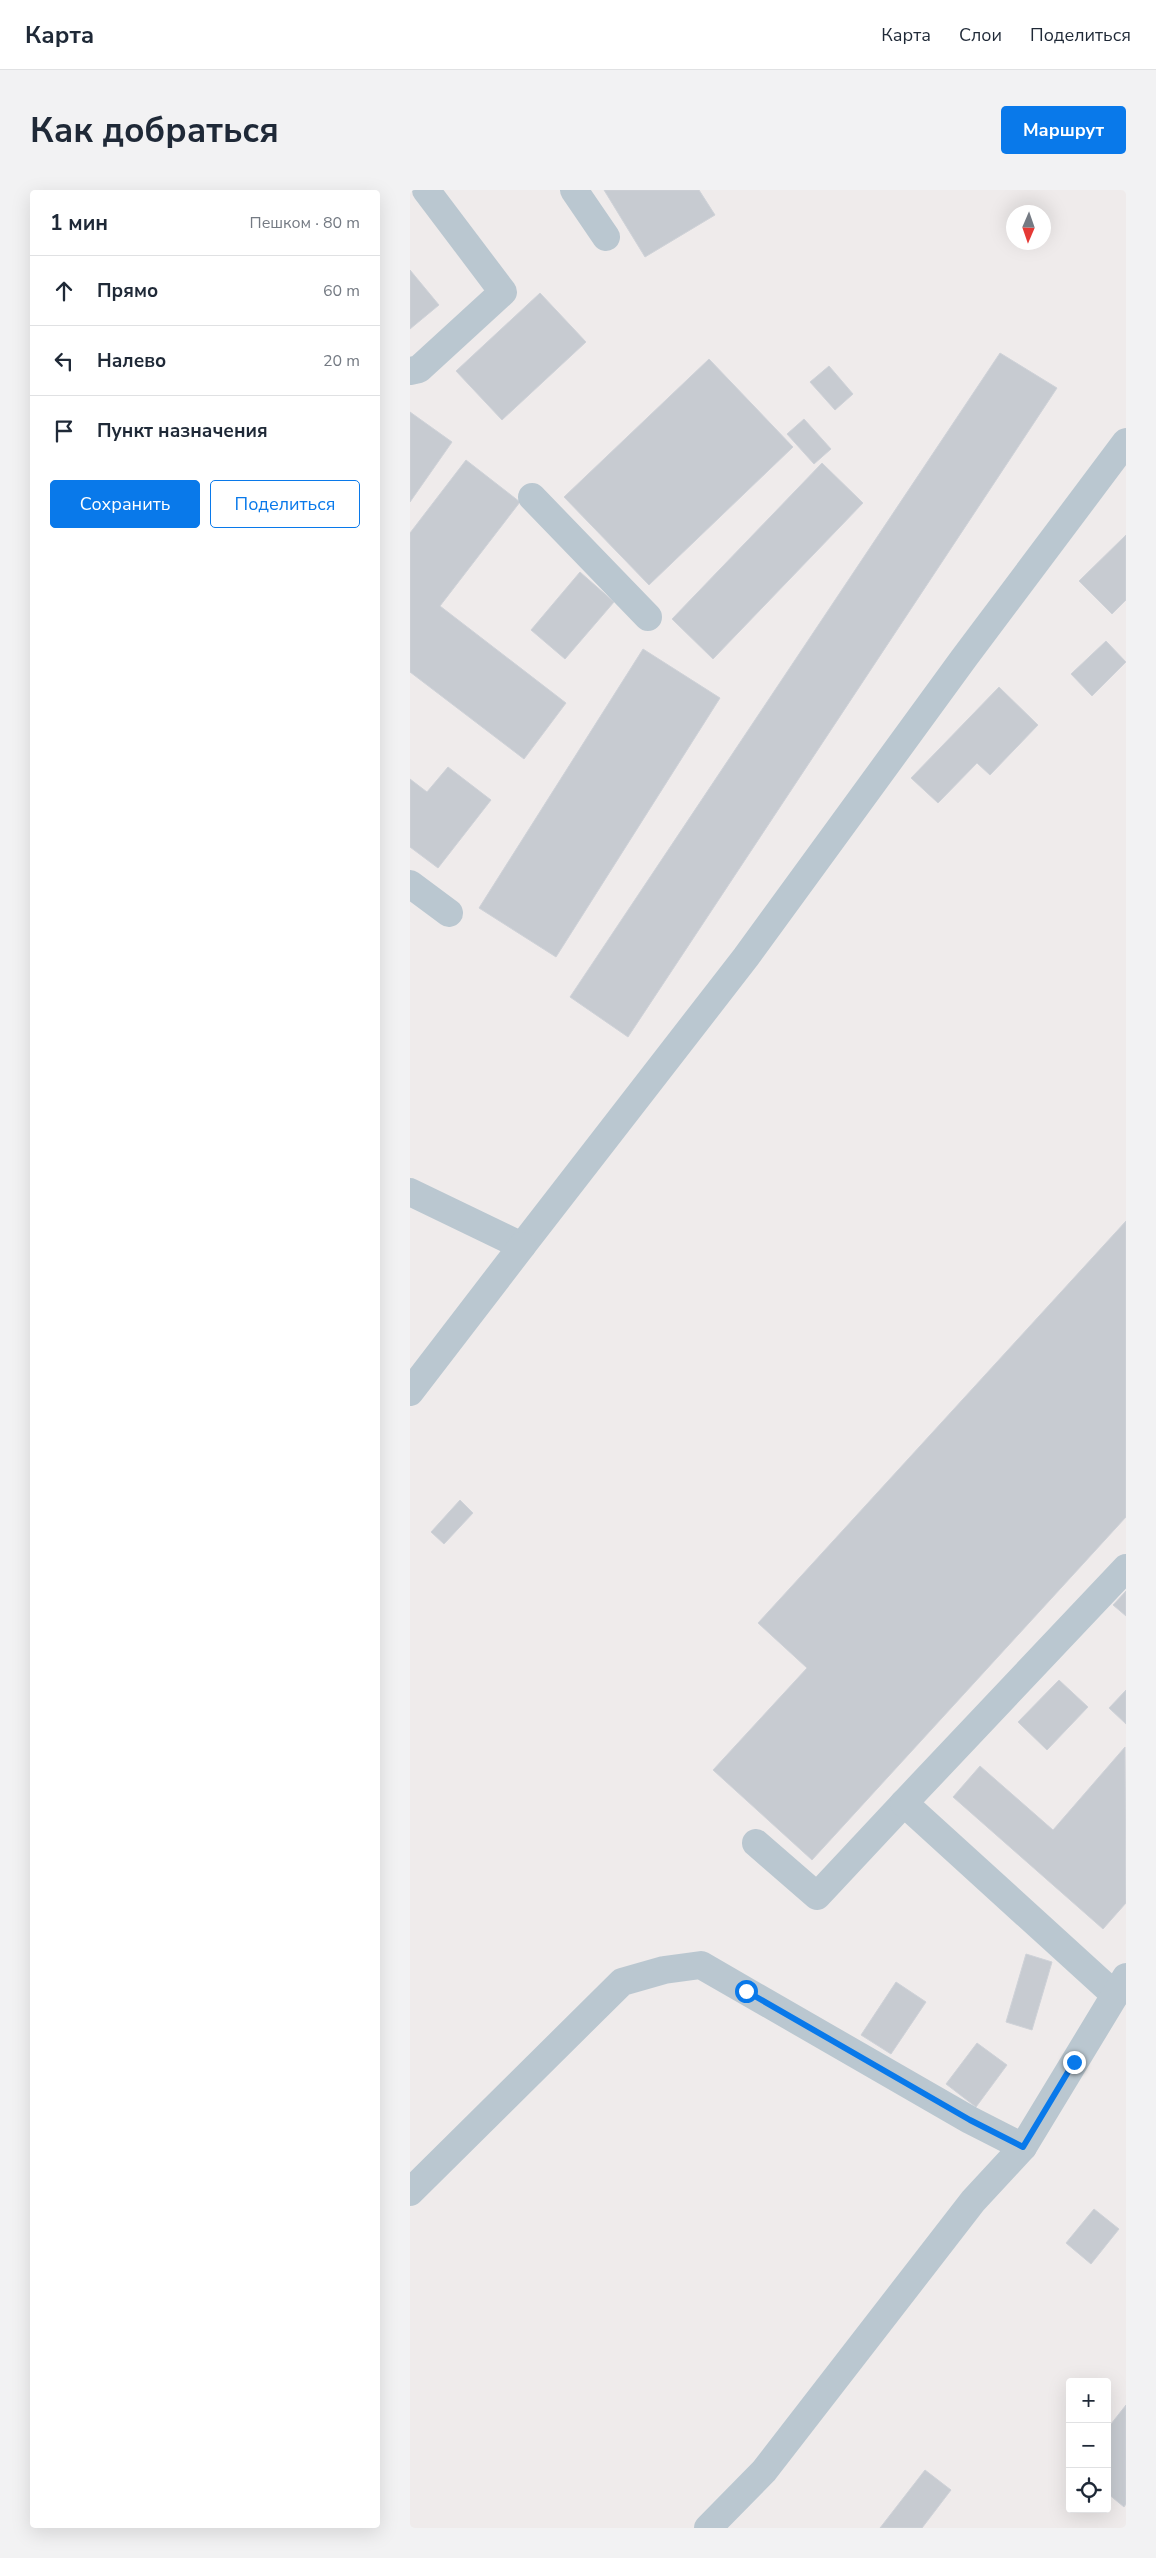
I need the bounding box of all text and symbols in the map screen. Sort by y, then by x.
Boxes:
text: Карта [25,19,94,51]
text: Карта [881,23,931,47]
text: Слои [959,23,1002,47]
text: Поделиться [1030,23,1131,47]
button: Маршрут [1001,106,1126,154]
text: Как добраться [30,107,279,154]
north arrow [1006,205,1051,250]
text: 1 мин [50,209,108,237]
text: Пешком · 80 m [250,212,360,234]
icon: ahead [50,277,78,305]
text: Прямо [97,278,158,304]
text: 60 m [323,280,360,302]
icon: left [50,347,78,375]
text: Налево [97,348,166,374]
text: 20 m [323,350,360,372]
icon: arrive [50,417,78,445]
text: Пункт назначения [97,418,268,444]
button: Сохранить [50,480,200,528]
button: Поделиться [210,480,360,528]
route start [735,1980,758,2003]
route end [1063,2051,1086,2074]
map controls [1066,2378,1111,2513]
button: + [1066,2378,1111,2423]
button: − [1066,2423,1111,2468]
button: locate [1066,2468,1111,2513]

